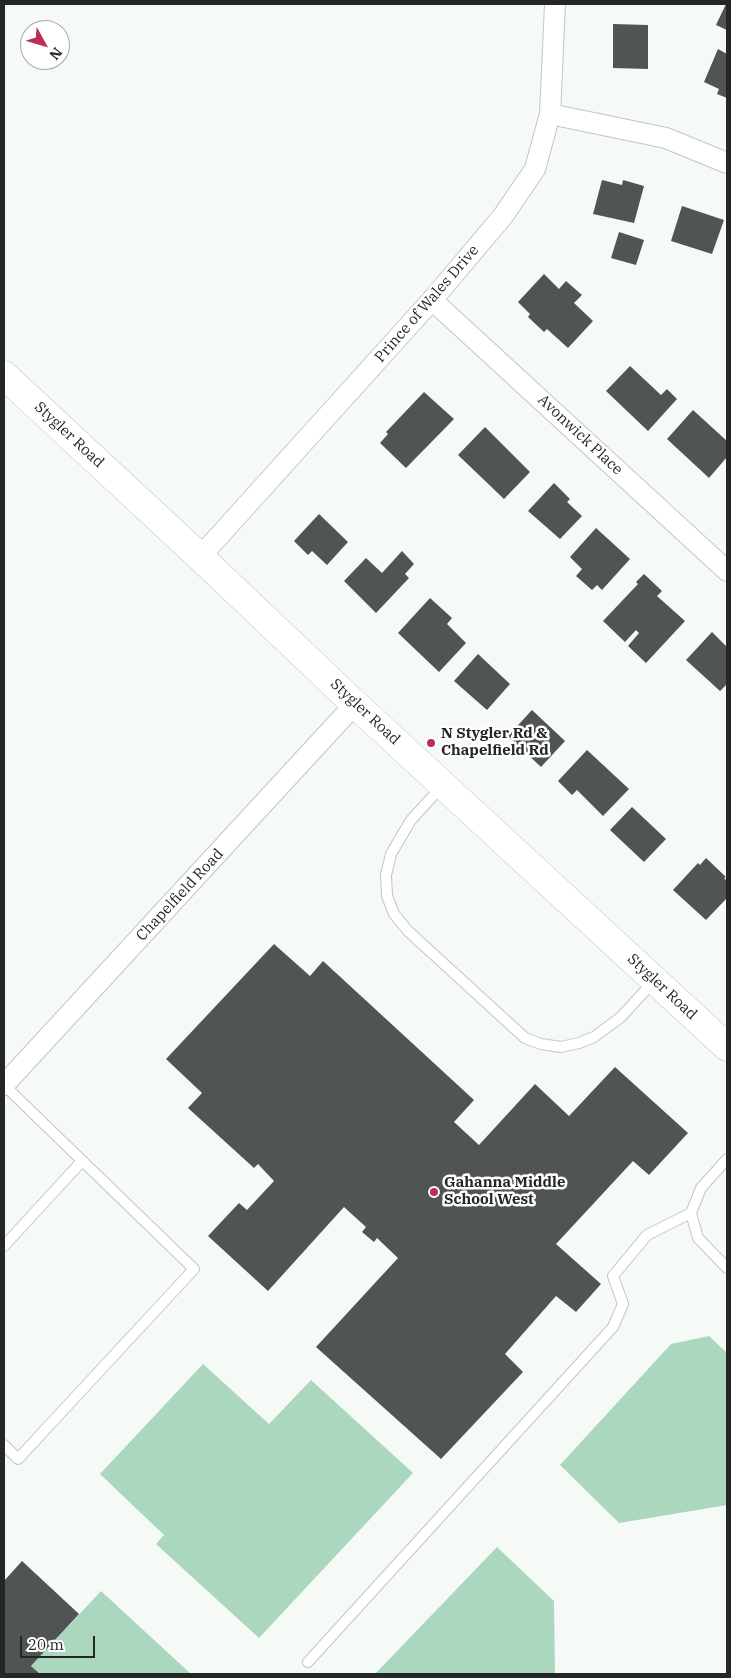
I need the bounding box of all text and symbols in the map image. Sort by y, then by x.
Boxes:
north arrow [20,20,70,70]
text: N [45,44,66,64]
street label: Prince of Wales Drive [371,242,483,366]
street label: Avonwick Place [534,391,626,479]
street label: Stygler Road [31,398,107,472]
street label: Stygler Road [327,675,403,749]
place label: N Stygler Rd & Chapelfield Rd [441,725,549,760]
marker: N Stygler Rd & Chapelfield Rd [425,737,437,749]
street label: Chapelfield Road [133,845,227,945]
street label: Stygler Road [624,950,700,1024]
place label: Gahanna Middle School West [444,1174,565,1209]
marker: Gahanna Middle School West [428,1186,440,1198]
scale bar [22,1626,98,1658]
text: 20 m [28,1635,64,1654]

